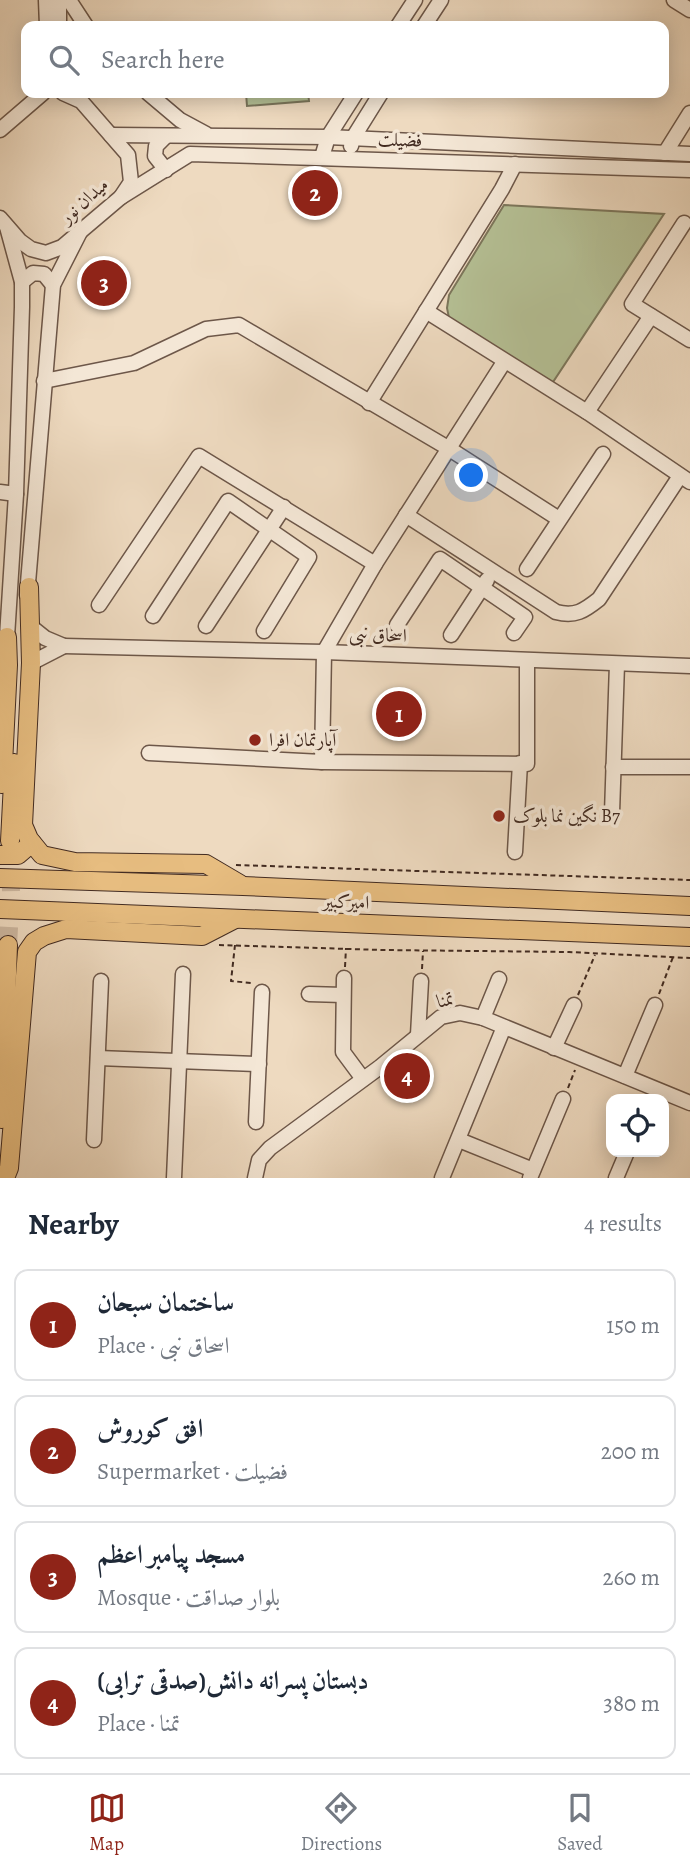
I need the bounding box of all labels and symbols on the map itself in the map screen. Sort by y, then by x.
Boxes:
street label: فضیلت [377,126,423,154]
pin: 2 [292,167,338,219]
street label: میدان نور [52,172,114,231]
pin: 3 [81,257,127,309]
your location [454,458,488,492]
street label: اسحاق نبی [349,621,407,649]
pin: 1 [376,688,422,740]
place label: آپارتمان افرا [269,727,338,753]
marker: آپارتمان افرا [247,732,263,748]
place label: نگین نما بلوک B7 [513,803,620,829]
marker: نگین نما بلوک B7 [491,808,507,824]
street label: امیرکبیر [320,888,370,916]
street label: تمنا [433,985,457,1015]
pin: 4 [384,1050,430,1102]

